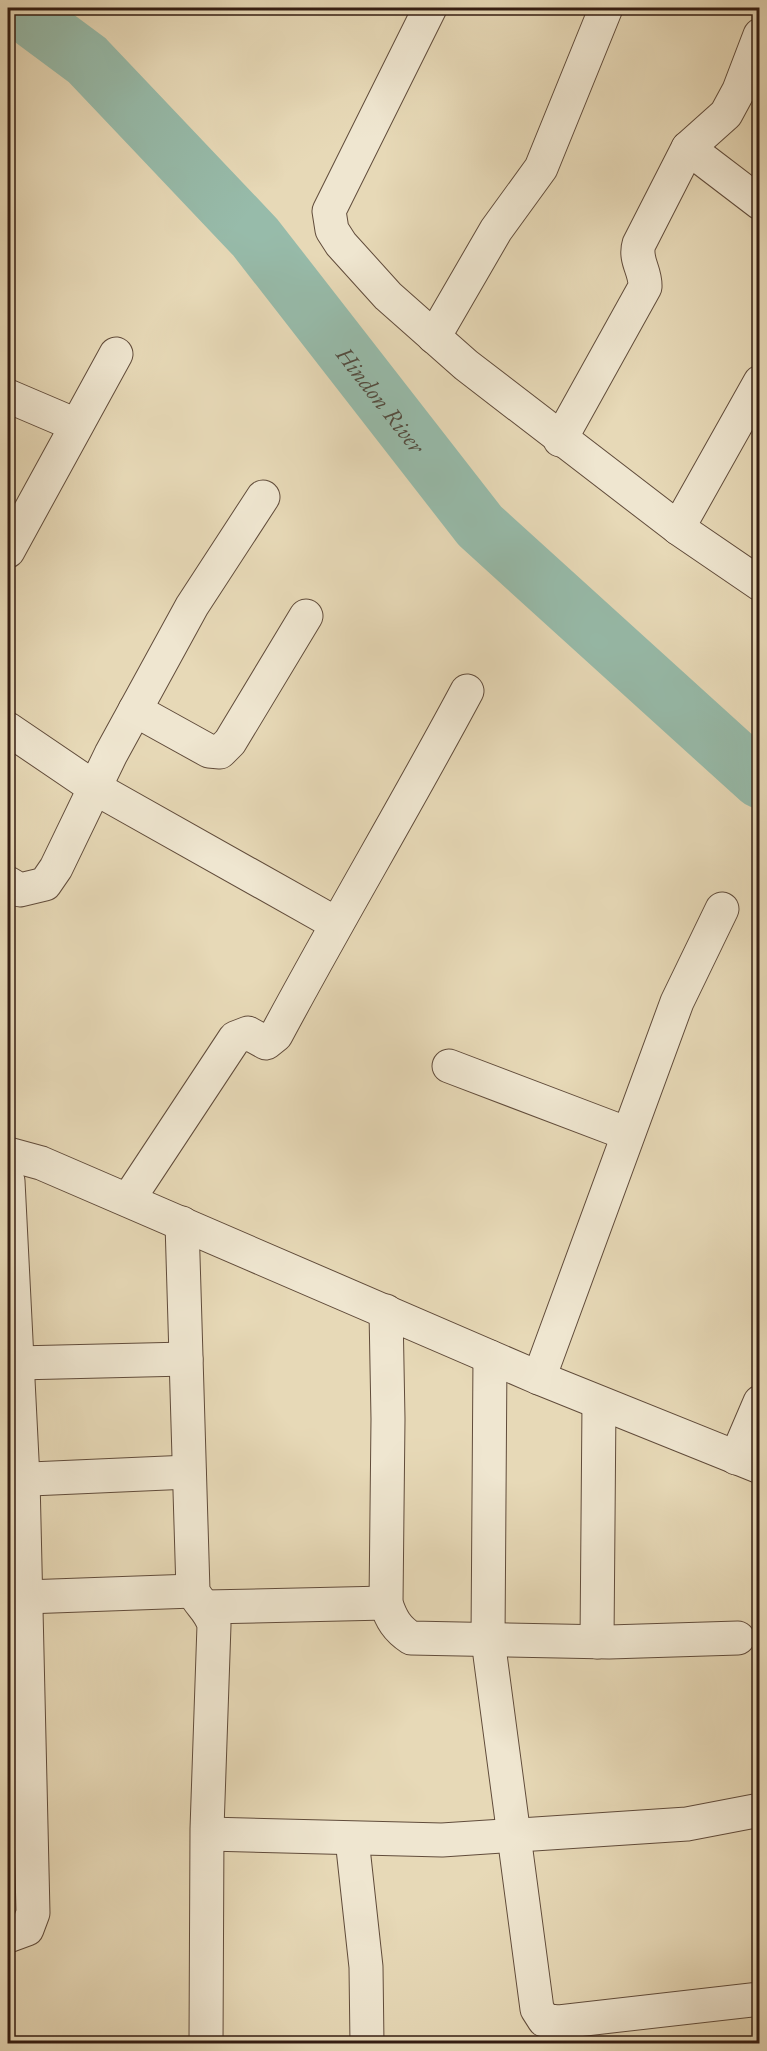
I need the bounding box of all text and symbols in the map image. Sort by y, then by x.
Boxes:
water label: Hindon River [330,339,434,461]

